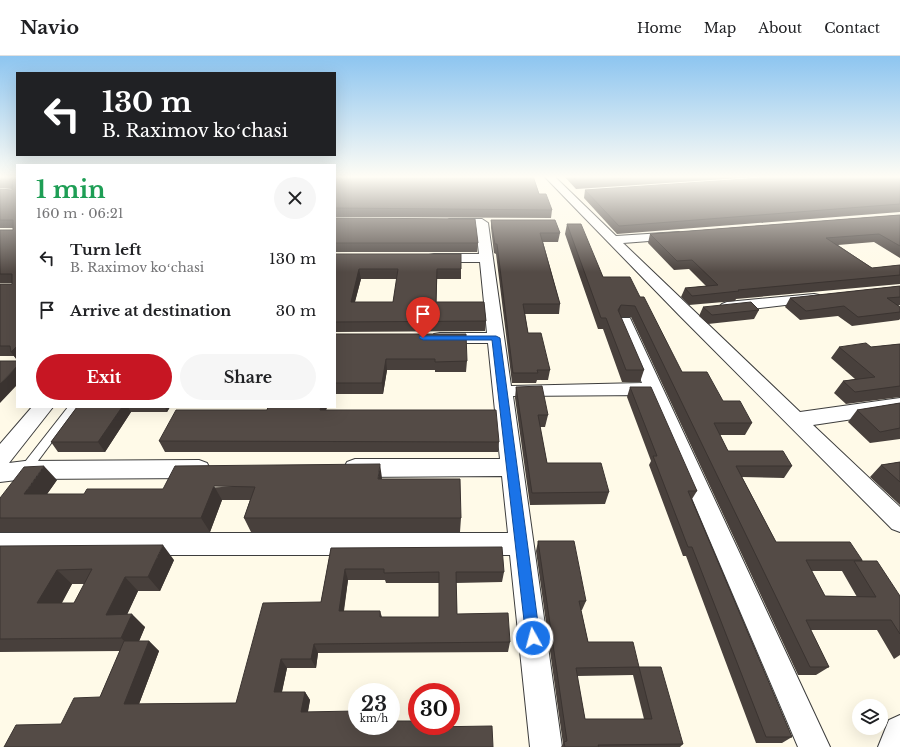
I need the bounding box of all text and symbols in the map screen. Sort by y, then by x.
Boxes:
text: Navio [20,16,79,39]
text: Home [637,19,682,37]
text: Map [704,19,736,37]
text: About [758,19,802,37]
text: Contact [824,19,880,37]
text: 130 m [102,85,192,120]
icon: left [36,88,88,140]
text: B. Raximov koʻchasi [102,120,288,142]
text: 1 min [36,175,106,204]
button: close [274,177,316,219]
text: 160 m · 06:21 [36,205,123,222]
text: Turn left [70,240,141,259]
icon: left [36,247,58,269]
text: 130 m [269,249,316,268]
text: B. Raximov koʻchasi [70,259,204,276]
pin [406,297,440,338]
icon: arrive [36,299,58,321]
text: Arrive at destination [70,301,231,320]
text: 30 m [276,301,316,320]
icon: arrive [412,303,434,325]
button: Exit [36,354,172,400]
button: Share [180,354,316,400]
position arrow [512,617,554,659]
speed limit sign: 30 [408,683,460,735]
text: 23 [361,692,387,716]
map controls [852,699,888,735]
button: layers [852,699,888,735]
text: km/h [360,712,388,725]

